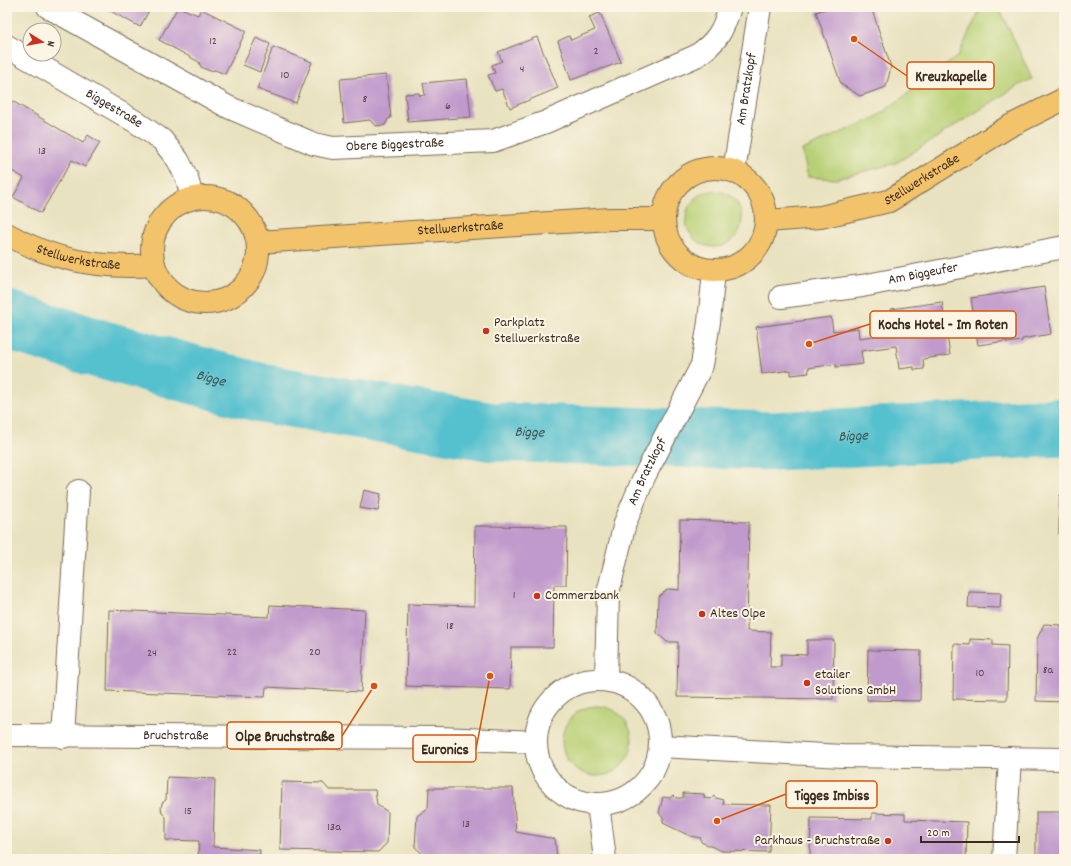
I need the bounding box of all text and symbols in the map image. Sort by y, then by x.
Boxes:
north arrow [22,22,62,62]
house number: 12 [209,33,217,50]
text: N [41,39,58,48]
house number: 2 [593,43,599,60]
street label: Am Bratzkopf [731,50,763,127]
house number: 4 [520,61,525,78]
callout: Kreuzkapelle [907,62,994,89]
house number: 10 [280,67,290,84]
text: Kreuzkapelle [915,67,987,89]
street label: Biggestraße [81,84,147,134]
house number: 8 [363,91,368,108]
house number: 6 [445,98,451,115]
street label: Obere Biggestraße [345,133,444,157]
house number: 13 [38,143,46,160]
street label: Stellwerkstraße [883,149,964,212]
street label: Stellwerkstraße [417,216,504,242]
street label: Stellwerkstraße [33,239,121,276]
street label: Am Biggeufer [887,258,960,291]
callout: Kochs Hotel - Im Roten [870,311,1016,338]
place label: Parkplatz Stellwerkstraße [494,313,580,349]
text: Kochs Hotel - Im Roten [878,315,1008,337]
marker: Parkplatz Stellwerkstraße [481,326,491,336]
water label: Bigge [193,365,229,394]
water label: Bigge [514,422,546,445]
water label: Bigge [838,425,870,449]
street label: Am Bratzkopf [623,434,673,509]
place label: Commerzbank [545,586,619,606]
house number: 1 [513,587,515,604]
marker: Commerzbank [532,591,542,601]
place label: Altes Olpe [710,604,765,624]
marker: Altes Olpe [697,609,707,619]
house number: 18 [446,618,454,635]
house number: 22 [227,644,237,661]
house number: 20 [309,644,321,661]
house number: 24 [147,645,157,662]
house number: 8a [1043,662,1054,679]
place label: etailer Solutions GmbH [815,665,896,701]
house number: 10 [975,665,985,682]
marker: etailer Solutions GmbH [802,678,812,688]
callout: Olpe Bruchstraße [227,722,342,749]
street label: Bruchstraße [143,726,209,746]
text: Olpe Bruchstraße [235,727,335,749]
callout: Euronics [413,735,476,762]
text: Euronics [421,740,469,762]
callout: Tigges Imbiss [786,781,877,808]
text: Tigges Imbiss [794,786,870,808]
house number: 15 [184,803,192,820]
house number: 13 [462,816,470,833]
scale bar [921,818,1019,844]
house number: 13a [327,819,341,836]
text: 20 m [927,825,950,842]
place label: Parkhaus - Bruchstraße [755,831,880,851]
marker: Parkhaus - Bruchstraße [883,836,893,846]

